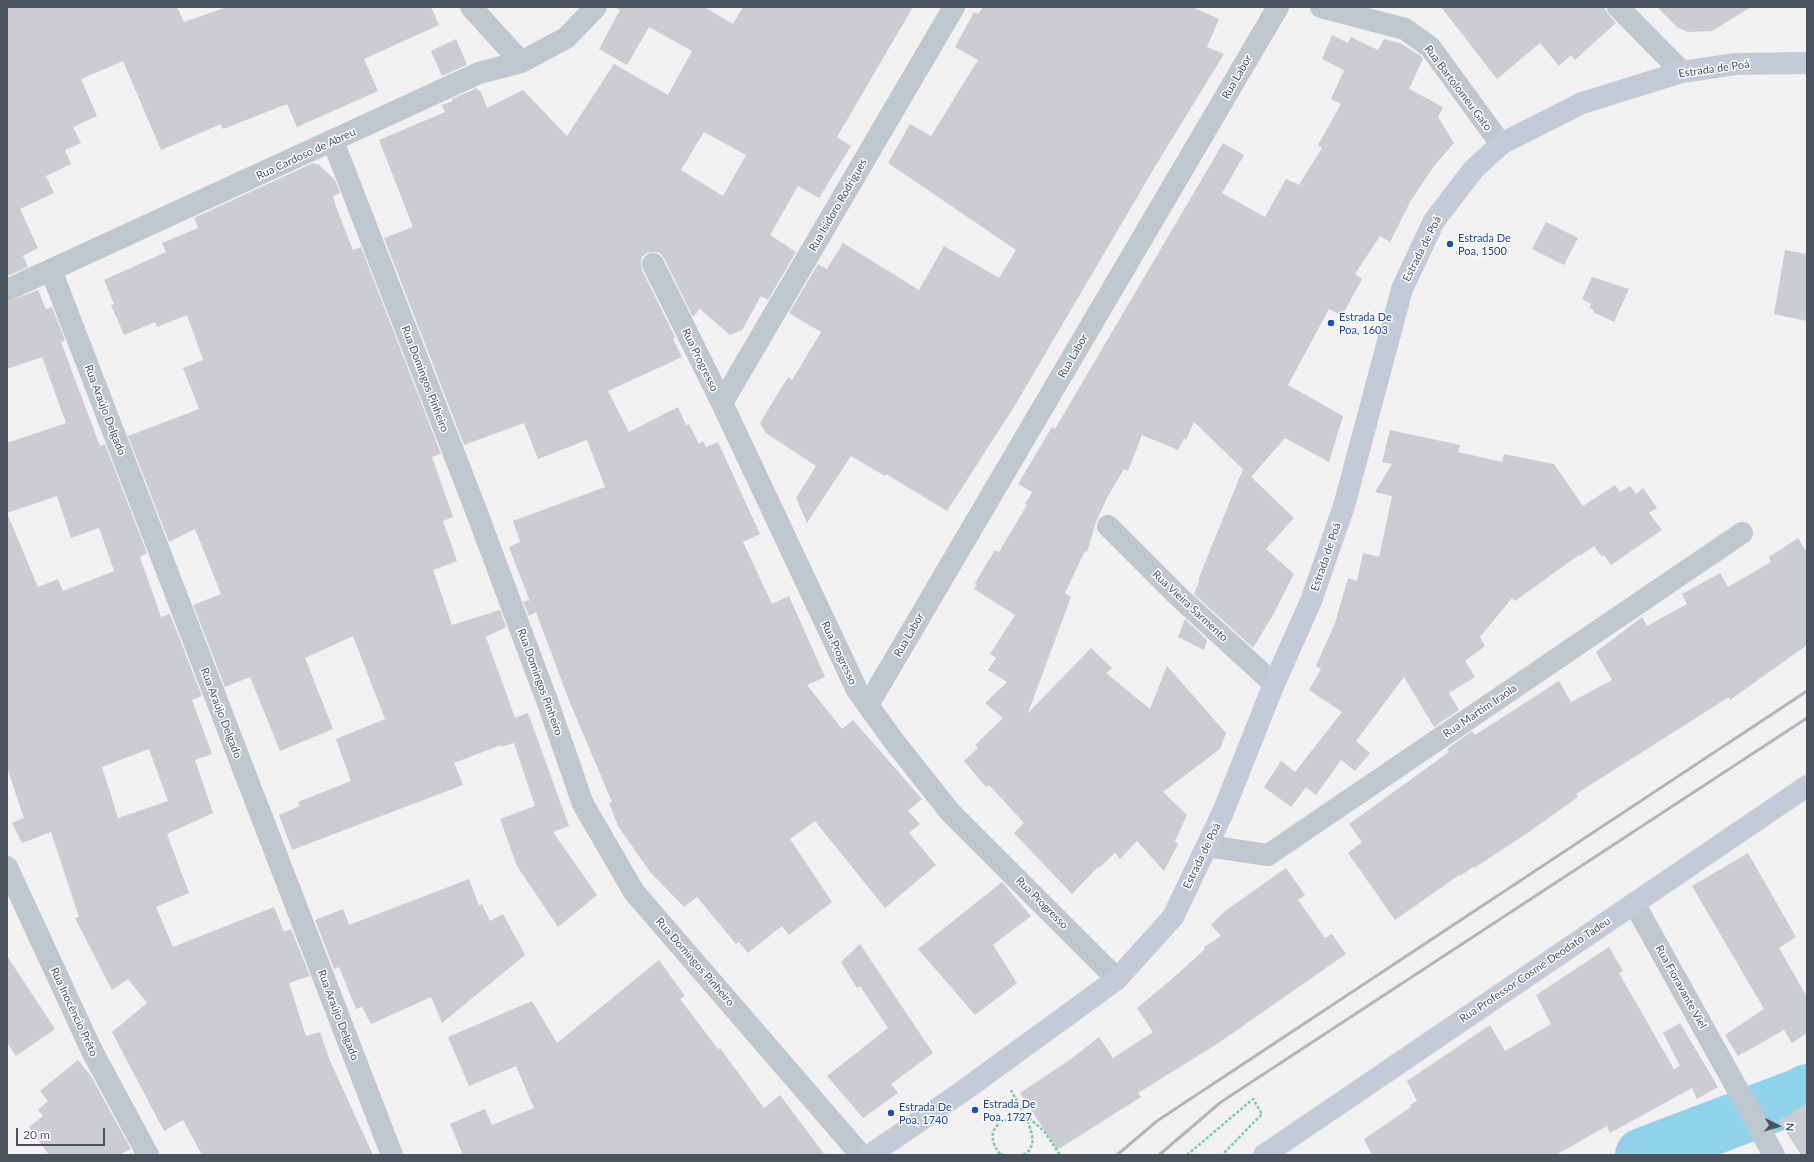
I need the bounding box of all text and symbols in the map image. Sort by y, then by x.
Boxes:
street label: Rua Bartolomeu Gato [1421,43,1495,133]
street label: Rua Labor [1219,53,1255,101]
street label: Estrada de Poá [1678,57,1750,81]
street label: Rua Cardoso de Abreu [254,125,358,183]
street label: Rua Isidoro Rodrigues [806,156,870,254]
street label: Estrada de Poá [1400,214,1444,284]
place label: Estrada De Poa, 1500 [1458,231,1511,257]
marker: Estrada De Poa, 1500 [1445,239,1455,249]
place label: Estrada De Poa, 1603 [1339,310,1392,336]
marker: Estrada De Poa, 1603 [1326,318,1336,328]
street label: Rua Domingos Pinheiro [399,324,451,434]
street label: Rua Progresso [679,326,721,394]
street label: Rua Labor [1055,332,1091,380]
street label: Rua Araújo Delgado [82,363,128,457]
street label: Estrada de Poá [1308,521,1344,593]
street label: Rua Vieira Sarmento [1150,568,1230,644]
street label: Rua Labor [891,611,927,659]
street label: Rua Progresso [819,619,859,687]
street label: Rua Domingos Pinheiro [515,627,565,737]
street label: Rua Araújo Delgado [198,666,244,760]
street label: Rua Martim Iraola [1441,682,1519,740]
street label: Estrada de Poá [1180,821,1224,891]
street label: Rua Progresso [1013,874,1071,932]
street label: Rua Professor Cosme Deodato Tadeu [1457,914,1613,1026]
street label: Rua Domingos Pinheiro [653,915,737,1009]
street label: Rua Fioravante Viel [1653,943,1709,1031]
street label: Rua Inocêncio Prêto [48,965,100,1059]
street label: Rua Araújo Delgado [315,968,361,1062]
place label: Estrada De Poa, 1727 [983,1097,1036,1123]
place label: Estrada De Poa, 1740 [899,1100,952,1126]
marker: Estrada De Poa, 1727 [970,1105,980,1115]
north arrow [1758,1106,1798,1146]
marker: Estrada De Poa, 1740 [886,1108,896,1118]
scale bar [18,1120,107,1146]
text: N [1784,1122,1797,1132]
text: 20 m [23,1127,50,1142]

